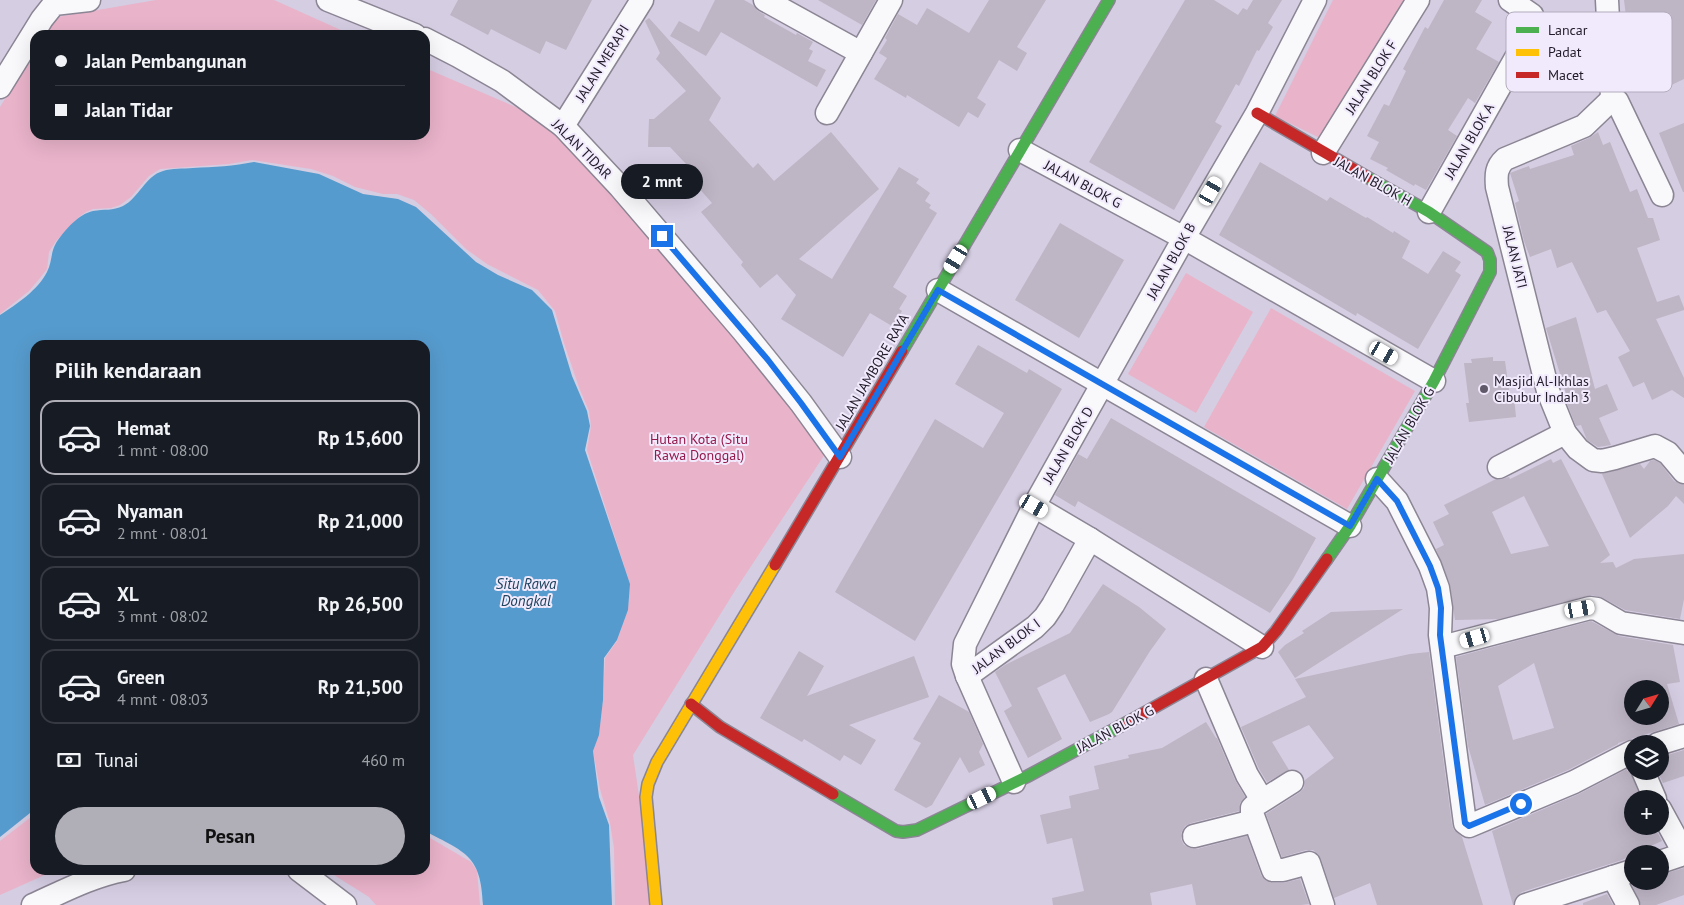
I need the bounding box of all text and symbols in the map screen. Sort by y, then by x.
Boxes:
legend [1506,12,1672,92]
street label: JALAN MERAPI [571,21,633,106]
text: Lancar [1548,21,1588,39]
street label: JALAN BLOK F [1341,37,1401,118]
text: Padat [1548,43,1582,61]
text: Jalan Pembangunan [85,49,247,73]
text: Macet [1548,66,1584,84]
text: Jalan Tidar [85,98,173,122]
street label: JALAN BLOK A [1440,99,1498,183]
street label: JALAN TIDAR [547,114,616,183]
street label: JALAN BLOK H [1330,152,1415,210]
street label: JALAN BLOK G [1040,156,1125,212]
callout: 2 mnt [621,164,703,198]
text: 2 mnt [642,171,682,191]
car [1197,174,1224,208]
street label: JALAN BLOK B [1142,219,1199,303]
street label: JALAN JATI [1498,223,1531,290]
route end [651,225,673,247]
car [941,242,970,276]
street label: JALAN JAMBORE RAYA [831,310,913,434]
car [1367,339,1400,367]
text: Pilih kendaraan [55,356,201,384]
place label: Masjid Al-Ikhlas Cibubur Indah 3 [1494,372,1590,406]
marker: Masjid Al-Ikhlas Cibubur Indah 3 [1478,383,1490,395]
street label: JALAN BLOK G [1379,384,1438,467]
street label: JALAN BLOK D [1038,403,1097,488]
icon: car [57,415,102,460]
text: Hemat [117,416,170,440]
text: Rp 15,600 [318,426,403,450]
park label: Hutan Kota (Situ Rawa Donggal) [650,430,748,464]
text: 1 mnt · 08:00 [117,440,208,460]
car [1017,492,1050,520]
icon: car [57,498,102,543]
text: Nyaman [117,499,183,523]
text: Rp 21,000 [318,509,403,533]
text: 2 mnt · 08:01 [117,523,208,543]
water label: Situ Rawa Dongkal [496,574,557,610]
icon: car [57,581,102,626]
text: XL [117,582,139,606]
text: Rp 26,500 [318,592,403,616]
car [1563,599,1596,619]
text: 3 mnt · 08:02 [117,606,208,626]
street label: JALAN BLOK I [967,614,1044,678]
car [1458,627,1491,649]
icon: car [57,664,102,709]
text: Green [117,665,165,689]
text: Rp 21,500 [318,675,403,699]
north arrow [1624,680,1669,725]
map controls [1624,680,1669,890]
text: 4 mnt · 08:03 [117,689,208,709]
street label: JALAN BLOK G [1072,701,1157,757]
button: layers [1624,735,1669,780]
icon: cash [55,746,83,774]
text: Tunai [95,748,139,772]
text: 460 m [362,750,405,770]
car [965,785,998,811]
button: + [1624,790,1669,835]
route start [1510,793,1532,815]
button: Pesan [55,807,405,865]
button: − [1624,845,1669,890]

